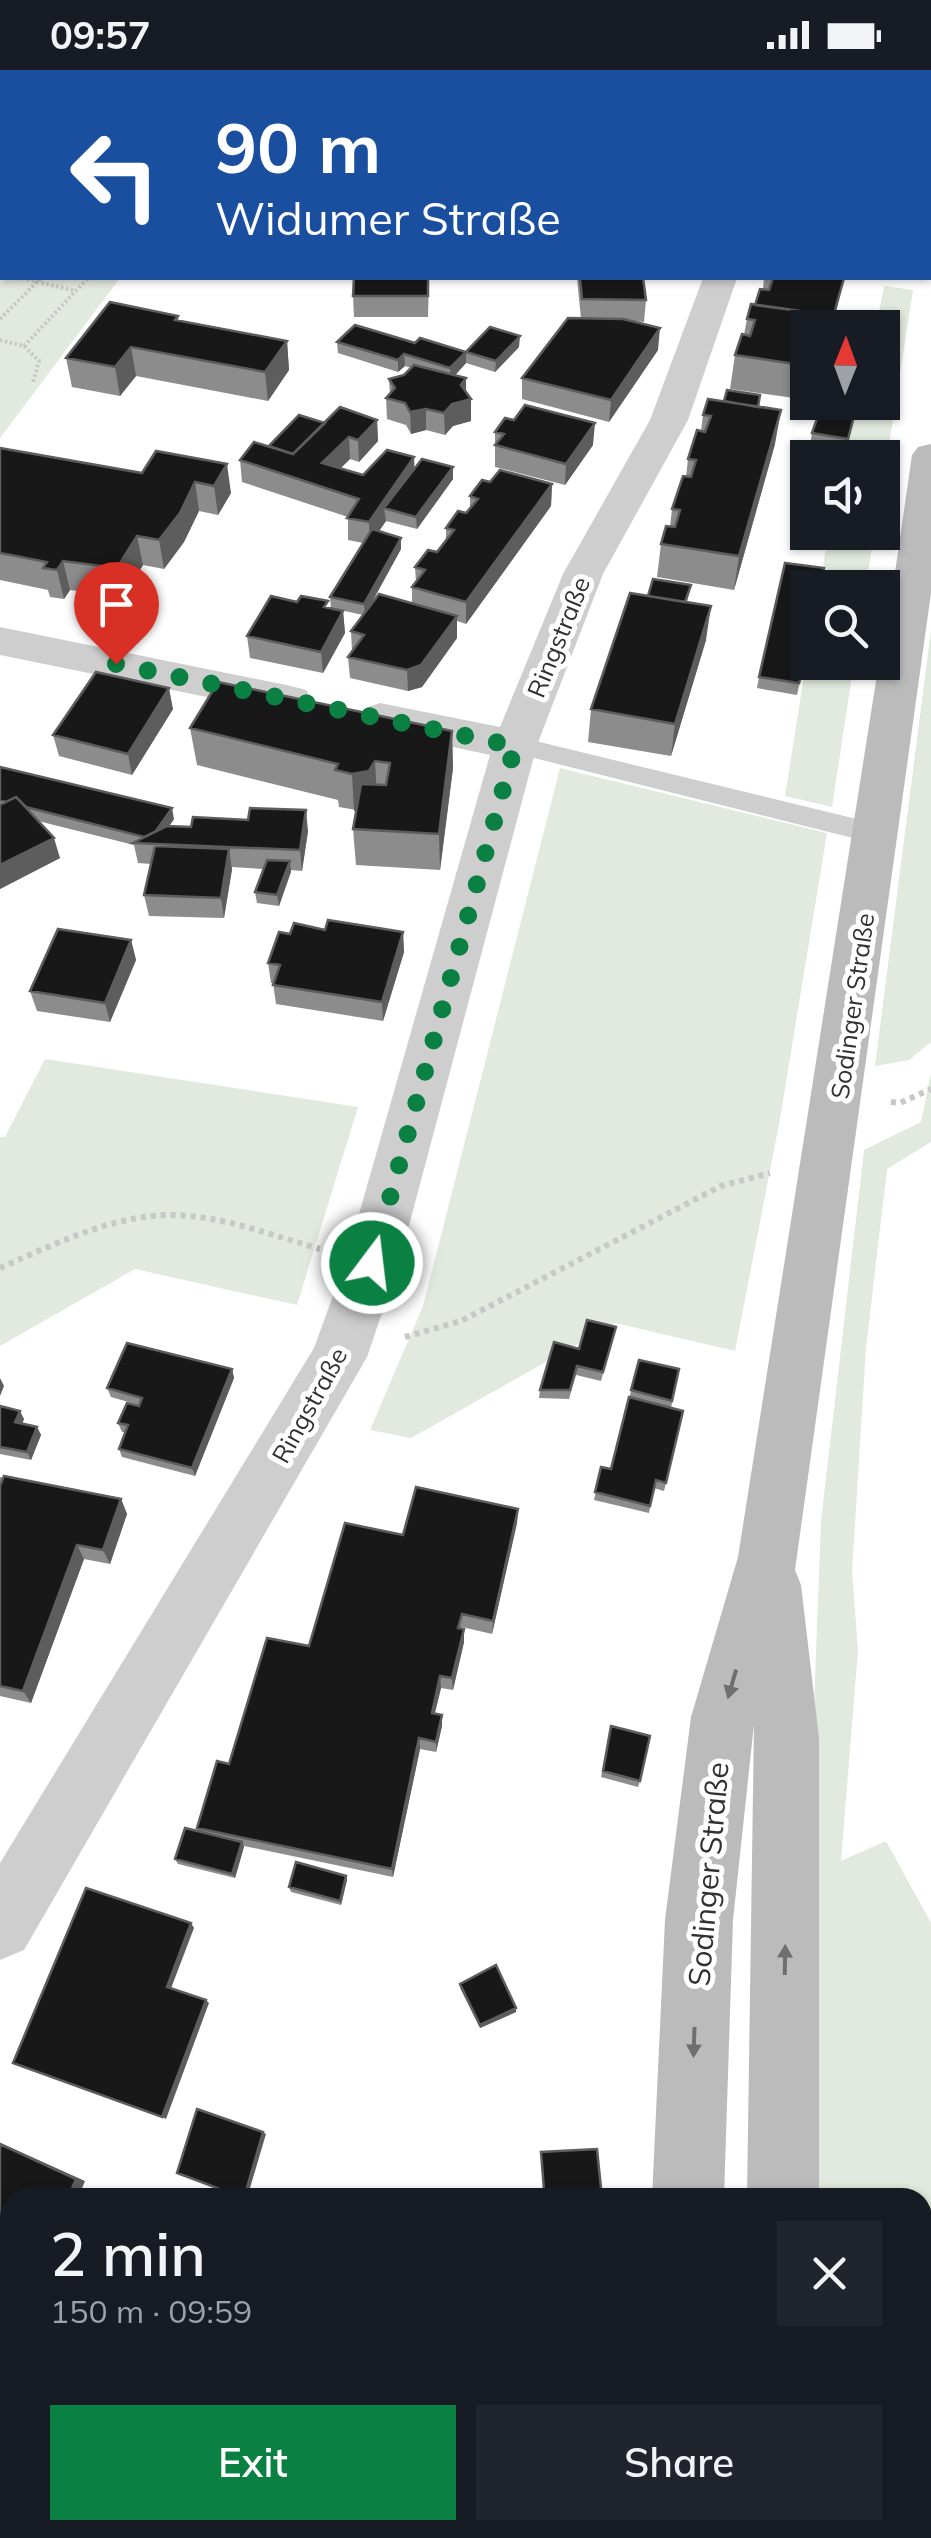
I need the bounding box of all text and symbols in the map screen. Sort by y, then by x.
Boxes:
text: 09:57 [50,11,151,59]
text: 90 m [215,103,381,191]
icon: left [50,110,180,240]
text: Widumer Straße [215,190,561,246]
north arrow [790,310,900,420]
map controls [790,310,900,680]
button: sound [790,440,900,550]
pin [74,562,159,665]
button: search [790,570,900,680]
street label: Ringstraße [520,572,596,702]
icon: arrive [89,577,144,632]
street label: Sodinger Straße [824,911,880,1101]
position arrow [320,1211,424,1315]
street label: Ringstraße [265,1342,353,1468]
one-way arrow [724,1670,739,1700]
street label: Sodinger Straße [679,1760,737,1988]
one-way arrow [777,1944,793,1976]
one-way arrow [686,2026,702,2058]
text: 2 min [50,2216,206,2291]
button: close [777,2221,882,2326]
text: 150 m · 09:59 [50,2291,252,2331]
button: Exit [50,2405,456,2520]
button: Share [476,2405,882,2520]

